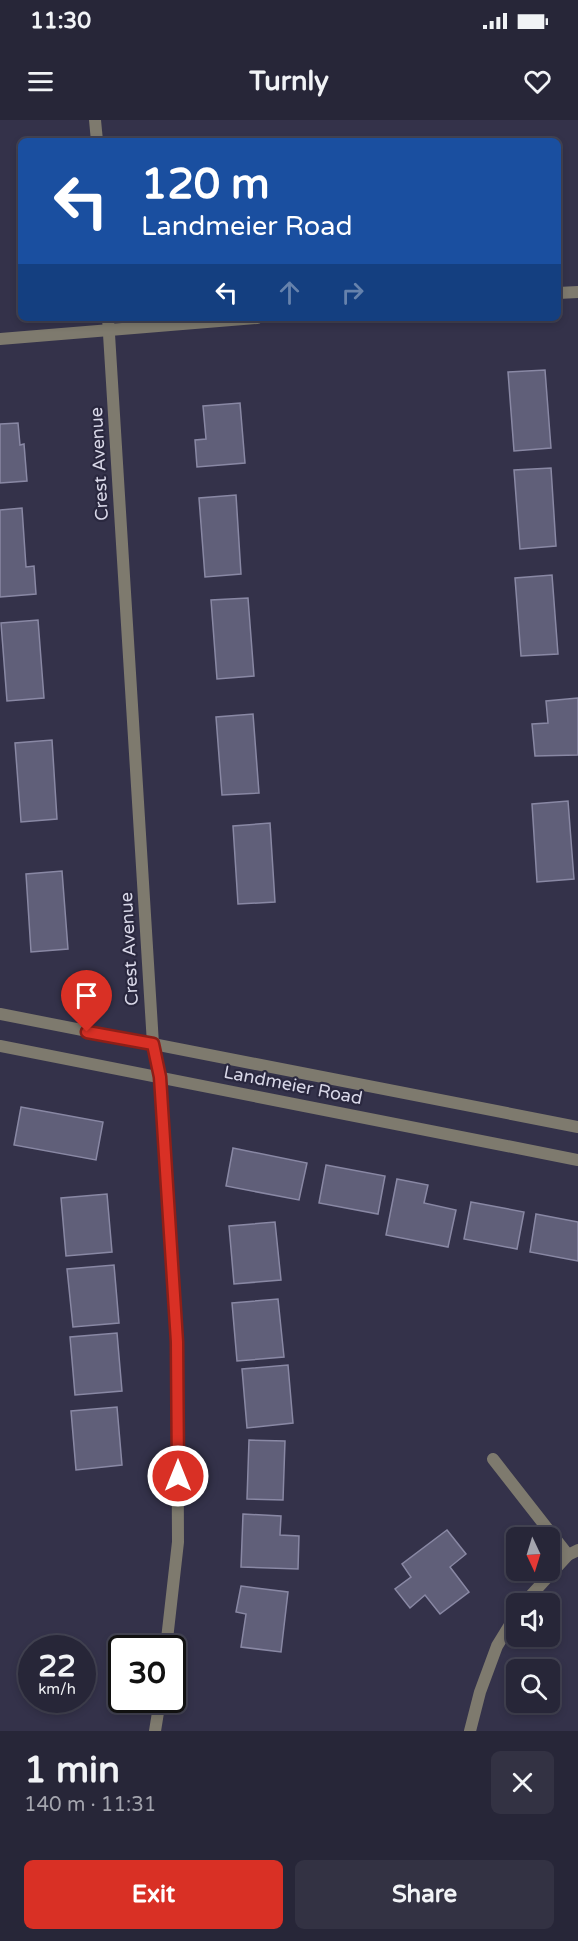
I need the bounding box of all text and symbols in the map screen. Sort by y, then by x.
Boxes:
text: 11:30 [30,8,91,34]
icon: menu [24,65,57,98]
text: Turnly [249,65,329,98]
icon: heart [521,65,554,98]
text: 120 m [141,159,270,210]
icon: left [42,162,120,240]
text: Landmeier Road [141,210,353,243]
icon: left [210,276,243,309]
icon: ahead [273,276,306,309]
icon: right [336,276,369,309]
street label: Crest Avenue [85,407,113,521]
street label: Crest Avenue [115,892,143,1006]
pin [61,970,112,1032]
icon: arrive [70,979,103,1012]
street label: Landmeier Road [222,1061,364,1109]
position arrow [146,1444,210,1508]
north arrow [506,1527,560,1581]
map controls [506,1527,560,1713]
button: sound [506,1593,560,1647]
speed limit sign: 30 [108,1635,186,1713]
text: 22 [38,1648,76,1685]
button: search [506,1659,560,1713]
text: km/h [38,1680,76,1698]
text: 1 min [24,1749,120,1792]
button: close [491,1751,554,1814]
text: 140 m · 11:31 [24,1793,156,1817]
button: Exit [24,1860,283,1929]
button: Share [295,1860,554,1929]

